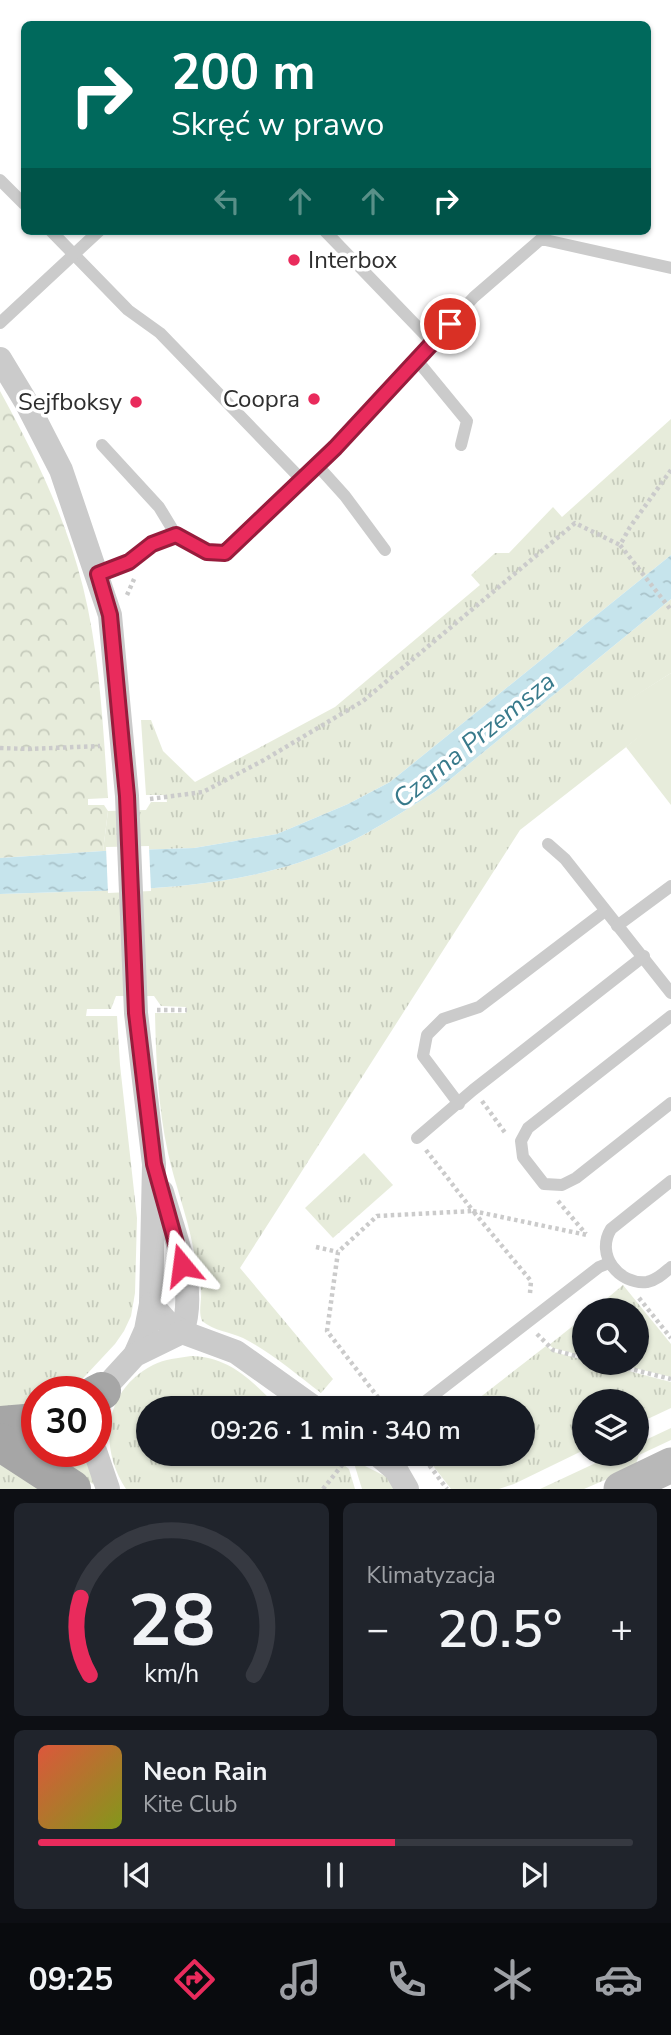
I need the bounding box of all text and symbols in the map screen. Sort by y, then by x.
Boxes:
text: 200 m [171,39,315,106]
icon: right [56,49,147,140]
text: Skręć w prawo [171,103,384,146]
icon: left [208,182,246,220]
icon: ahead [281,182,319,220]
icon: ahead [354,182,392,220]
icon: right [427,182,465,220]
place label: Interbox [308,244,397,276]
marker: Interbox [286,252,302,268]
pin [420,294,480,354]
icon: arrive [431,305,469,343]
place label: Coopra [223,383,300,415]
place label: Sejfboksy [18,386,123,418]
marker: Coopra [306,391,322,407]
marker: Sejfboksy [128,394,144,410]
water label: Czarna Przemsza [386,664,562,816]
position arrow [145,1228,219,1302]
map controls [572,1298,649,1466]
button: search [572,1298,649,1375]
speed limit sign: 30 [21,1376,112,1467]
button: layers [572,1389,649,1466]
text: 09:26 · 1 min · 340 m [210,1413,461,1448]
text: Klimatyzacja [367,1560,496,1591]
text: 28 [128,1572,215,1672]
text: 20.5° [437,1594,562,1665]
text: − [367,1604,389,1655]
text: + [610,1604,633,1655]
text: km/h [144,1657,199,1691]
text: Neon Rain [143,1754,268,1789]
text: Kite Club [143,1789,237,1820]
icon: previous [118,1856,156,1894]
icon: pause [316,1856,354,1894]
icon: next [515,1856,553,1894]
icon: directions [170,1955,219,2004]
icon: music [276,1955,325,2004]
icon: phone [382,1955,431,2004]
icon: climate [488,1955,537,2004]
icon: car [594,1955,643,2004]
text: 09:25 [28,1958,113,2001]

